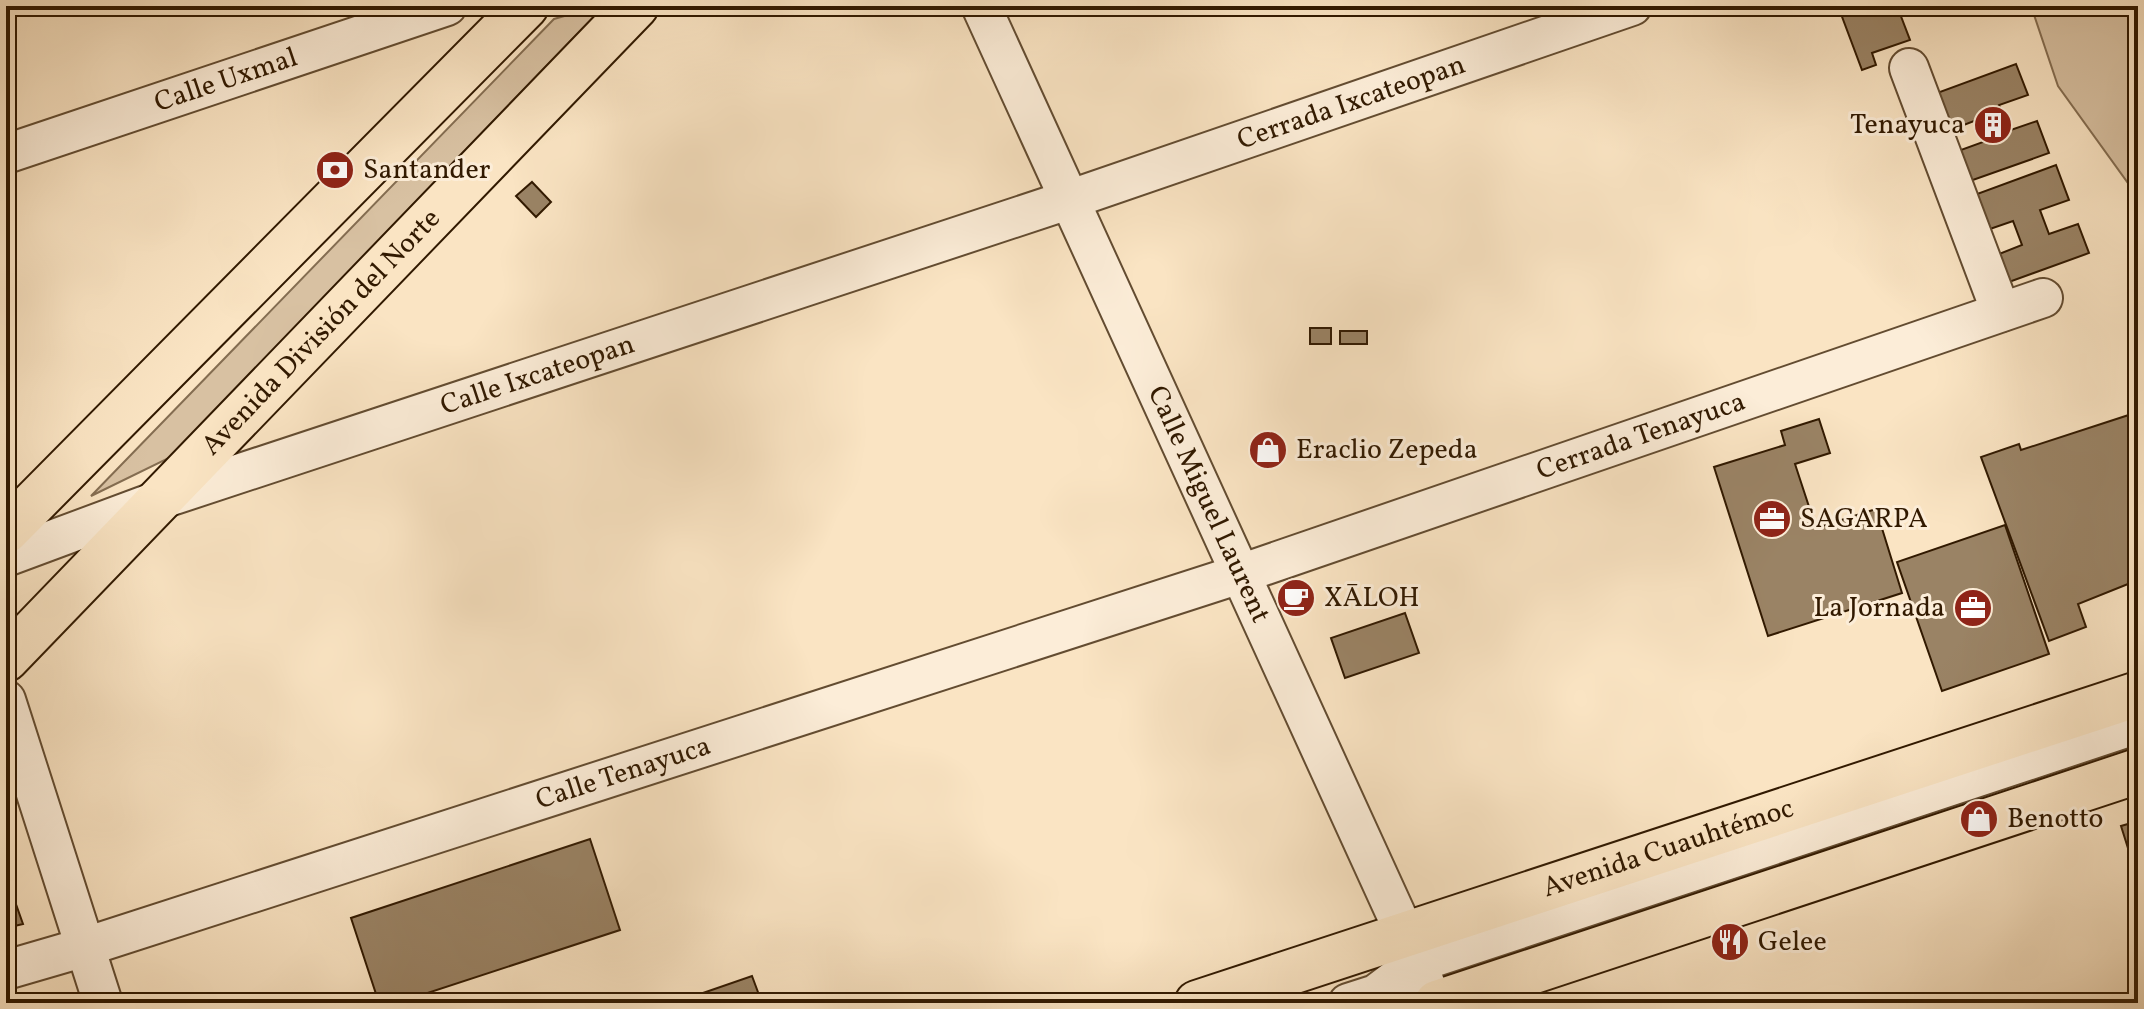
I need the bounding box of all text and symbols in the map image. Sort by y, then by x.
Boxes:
street label: Calle Uxmal [149,38,303,122]
street label: Cerrada Ixcateopan [1232,45,1470,160]
building icon: Tenayuca [1972,104,2014,146]
place label: Tenayuca [1850,106,1965,145]
bank icon: Santander [314,149,356,191]
place label: Santander [363,151,491,190]
street label: Avenida División del Norte [193,200,450,464]
street label: Calle Ixcateopan [435,325,640,425]
street label: Calle Miguel Laurent [1138,380,1280,629]
street label: Cerrada Tenayuca [1531,382,1751,490]
shop icon: Eraclio Zepeda [1247,429,1289,471]
place label: Eraclio Zepeda [1296,431,1478,470]
office icon: SAGARPA [1751,498,1793,540]
place label: SAGARPA [1800,500,1928,539]
cafe icon: XĀLOH [1275,577,1317,619]
place label: XĀLOH [1324,579,1420,618]
office icon: La Jornada [1952,587,1994,629]
place label: La Jornada [1814,589,1945,628]
street label: Calle Tenayuca [531,727,716,820]
street label: Avenida Cuauhtémoc [1538,789,1799,908]
shop icon: Benotto [1958,798,2000,840]
place label: Benotto [2007,800,2103,839]
restaurant icon: Gelee [1709,921,1751,963]
place label: Gelee [1758,923,1827,962]

